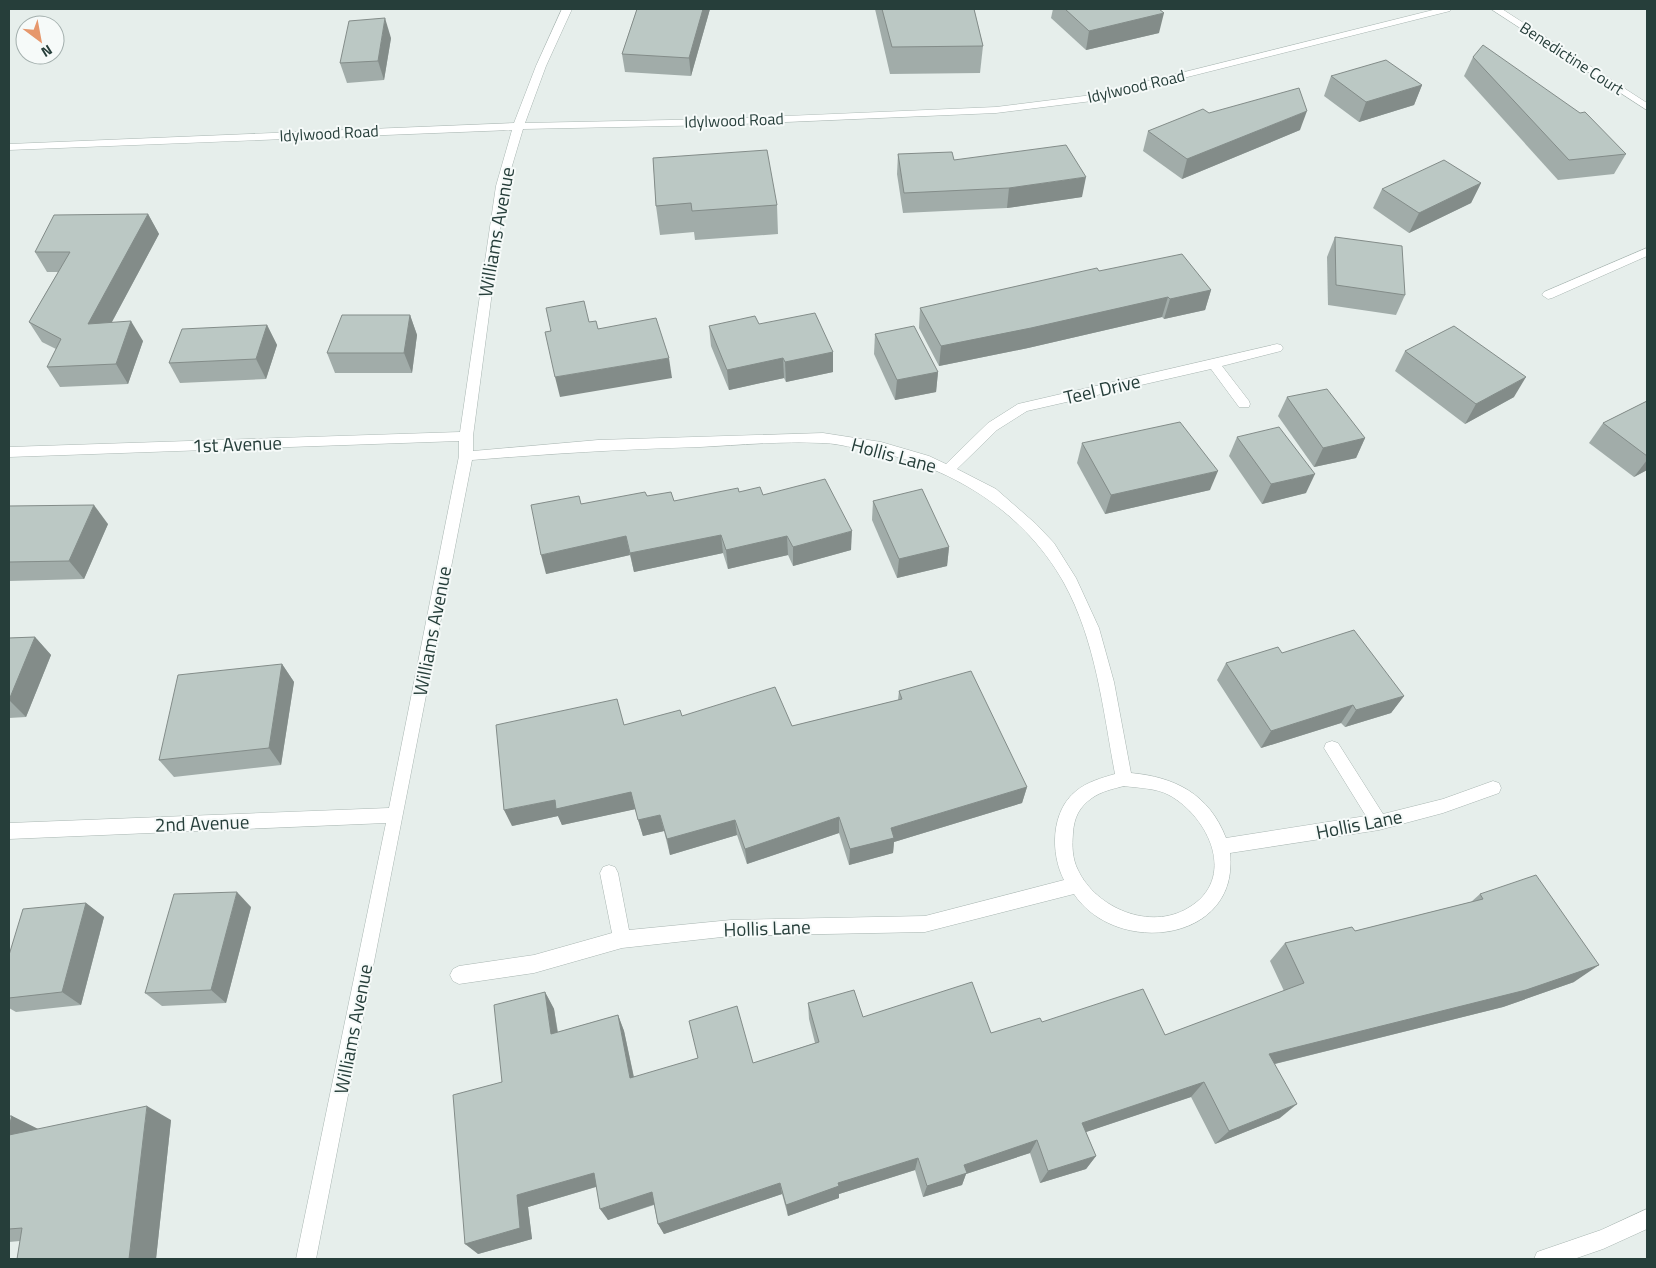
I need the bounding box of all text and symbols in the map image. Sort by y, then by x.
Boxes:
north arrow [15,15,65,65]
street label: Benedictine Court [1515,15,1629,101]
text: N [37,40,57,63]
street label: Idylwood Road [1085,63,1187,109]
street label: Idylwood Road [684,106,784,134]
street label: Idylwood Road [279,118,379,148]
street label: Williams Avenue [470,164,521,299]
street label: Teel Drive [1061,366,1143,411]
street label: 1st Avenue [192,427,282,460]
street label: Hollis Lane [848,429,940,480]
street label: Williams Avenue [405,563,458,698]
street label: Hollis Lane [1313,801,1404,846]
street label: 2nd Avenue [154,806,250,839]
street label: Hollis Lane [723,911,811,944]
street label: Williams Avenue [326,961,379,1096]

